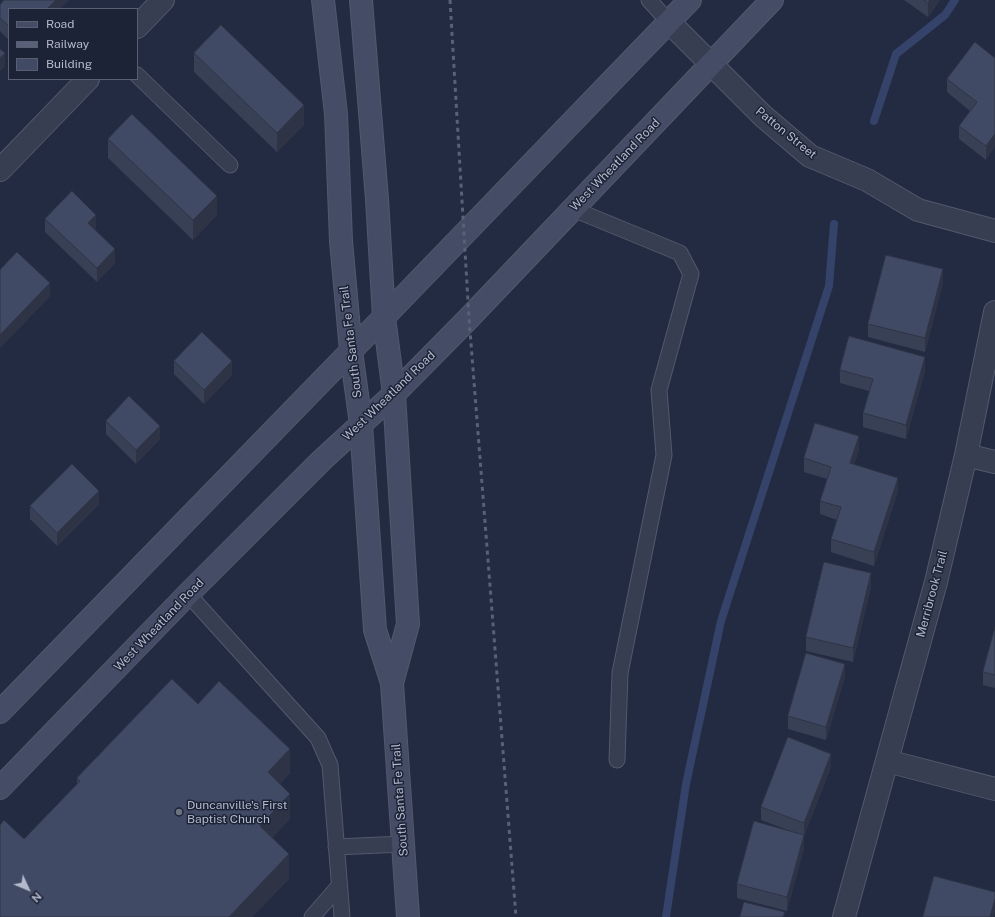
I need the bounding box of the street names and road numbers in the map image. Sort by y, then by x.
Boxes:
street label: Patton Street [753,104,819,162]
street label: West Wheatland Road [567,116,663,214]
street label: South Santa Fe Trail [337,285,365,399]
street label: West Wheatland Road [340,348,438,444]
street label: Merribrook Trail [913,549,951,639]
street label: West Wheatland Road [111,576,207,674]
street label: South Santa Fe Trail [389,743,411,857]

